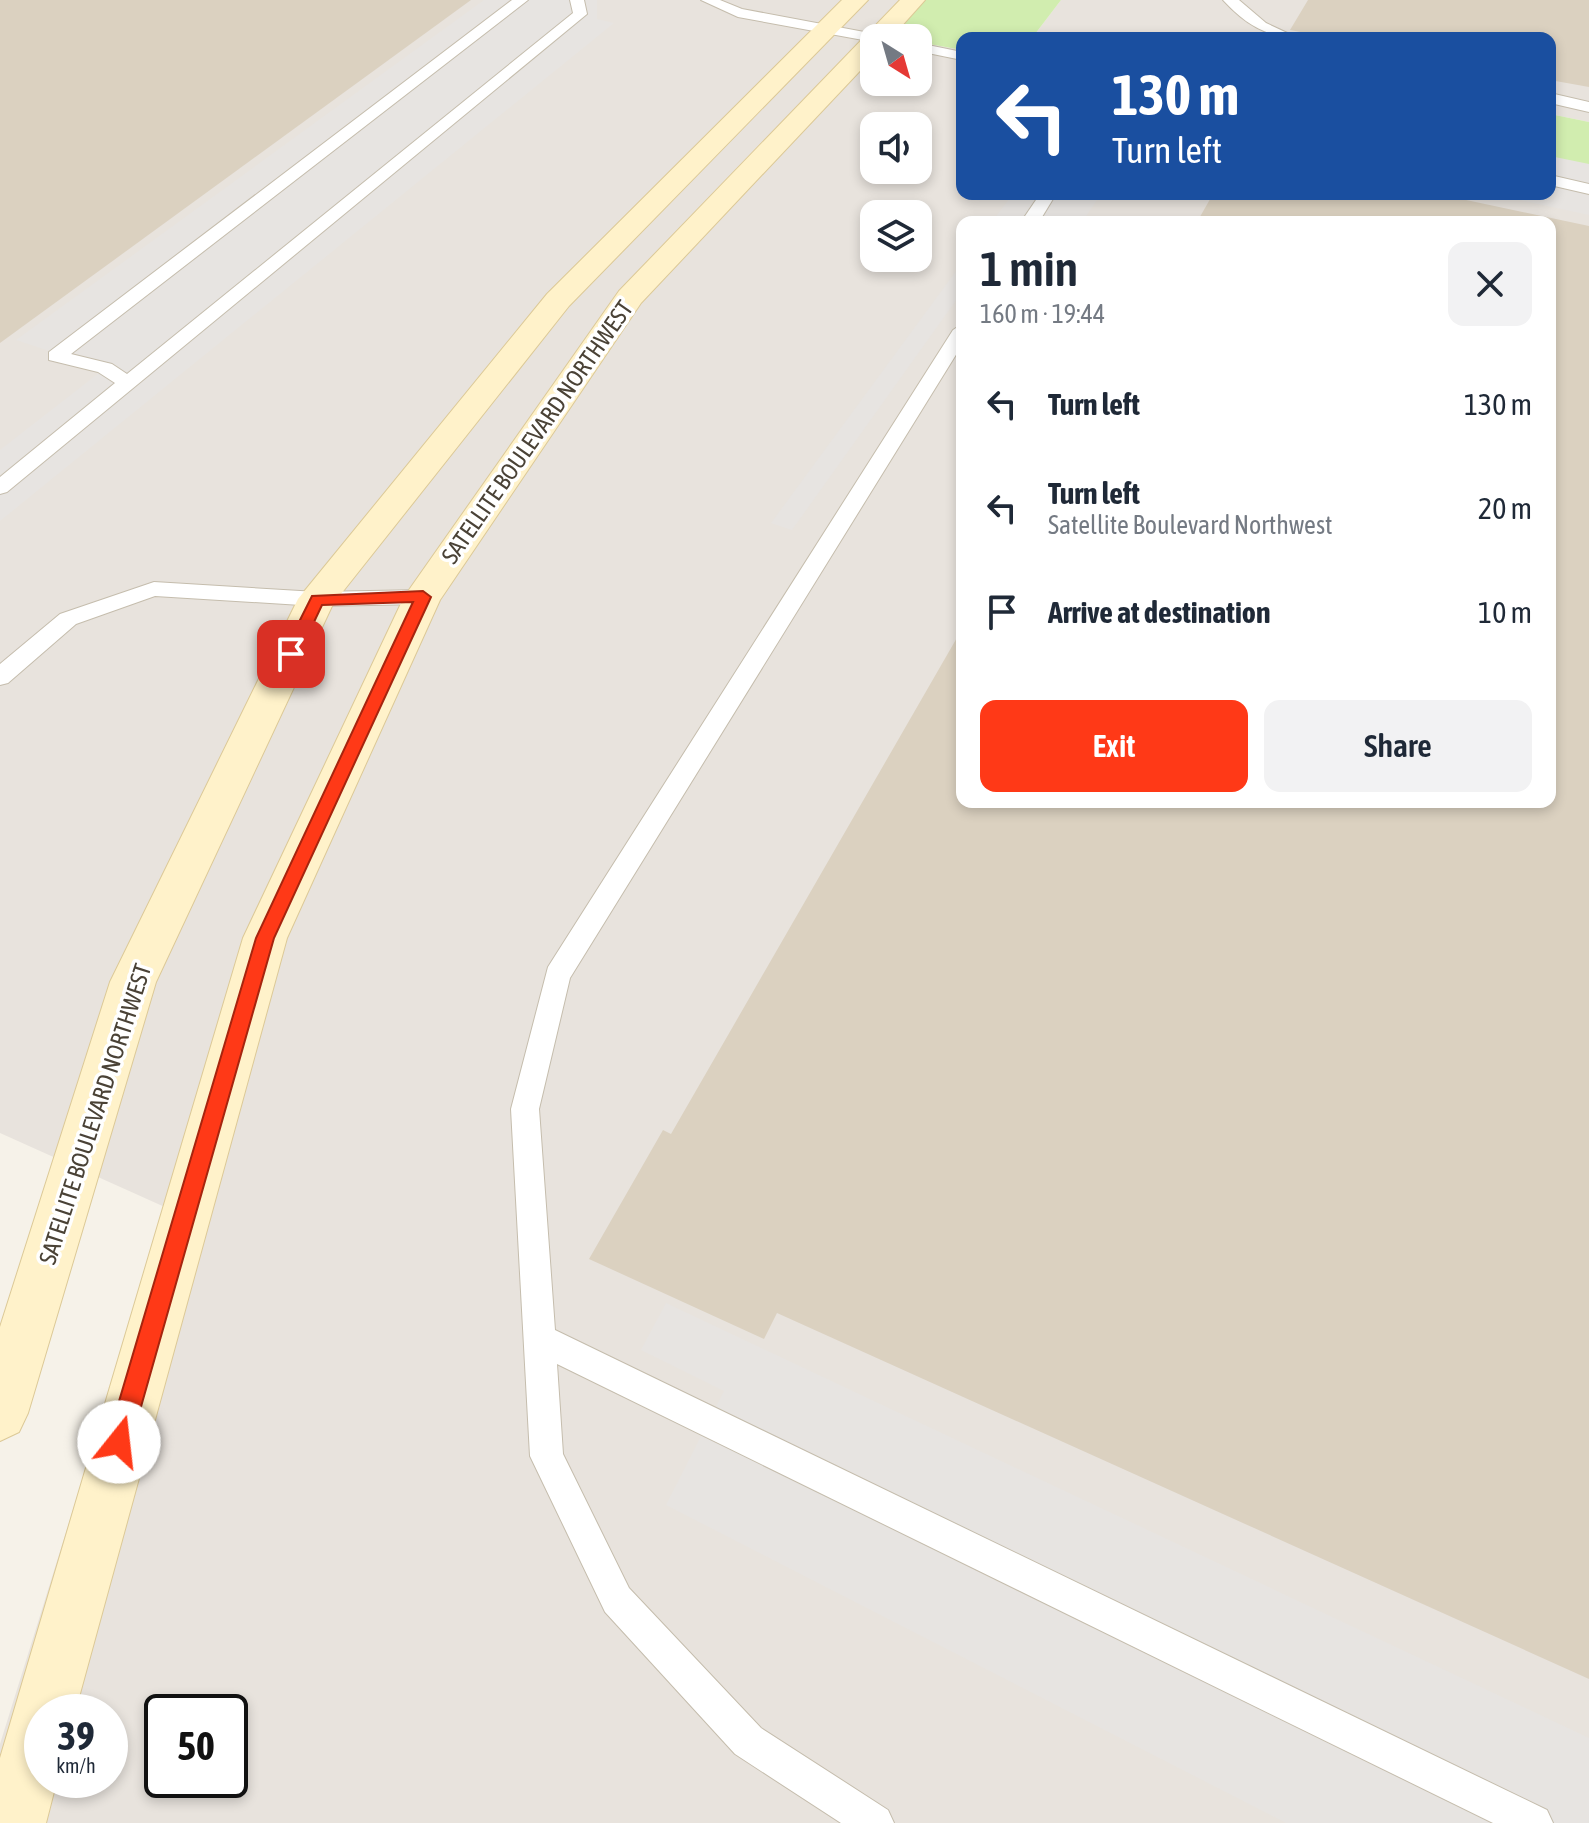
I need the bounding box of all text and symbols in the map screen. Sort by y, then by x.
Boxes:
north arrow [860,24,932,96]
map controls [860,24,932,272]
text: 130 m [1112,63,1239,127]
icon: left [980,64,1084,168]
button: sound [860,112,932,184]
text: Turn left [1112,129,1222,171]
button: layers [860,200,932,272]
text: 1 min [980,241,1078,296]
button: close [1448,242,1532,326]
street label: SATELLITE BOULEVARD NORTHWEST [436,295,638,568]
text: 160 m · 19:44 [980,299,1105,329]
icon: left [980,382,1024,426]
text: Turn left [1048,387,1140,421]
text: 130 m [1464,387,1532,421]
text: Turn left [1048,476,1140,510]
icon: left [980,486,1024,530]
text: 20 m [1478,491,1532,525]
text: Satellite Boulevard Northwest [1048,510,1333,540]
icon: arrive [980,590,1024,634]
text: Arrive at destination [1048,595,1270,629]
text: 10 m [1478,595,1532,629]
pin [257,620,325,688]
icon: arrive [269,632,313,676]
button: Exit [980,700,1248,792]
button: Share [1264,700,1532,792]
street label: SATELLITE BOULEVARD NORTHWEST [34,960,157,1268]
position arrow [77,1400,161,1484]
speed limit sign: 50 [144,1694,248,1798]
text: 39 [57,1713,95,1758]
text: km/h [56,1754,96,1777]

